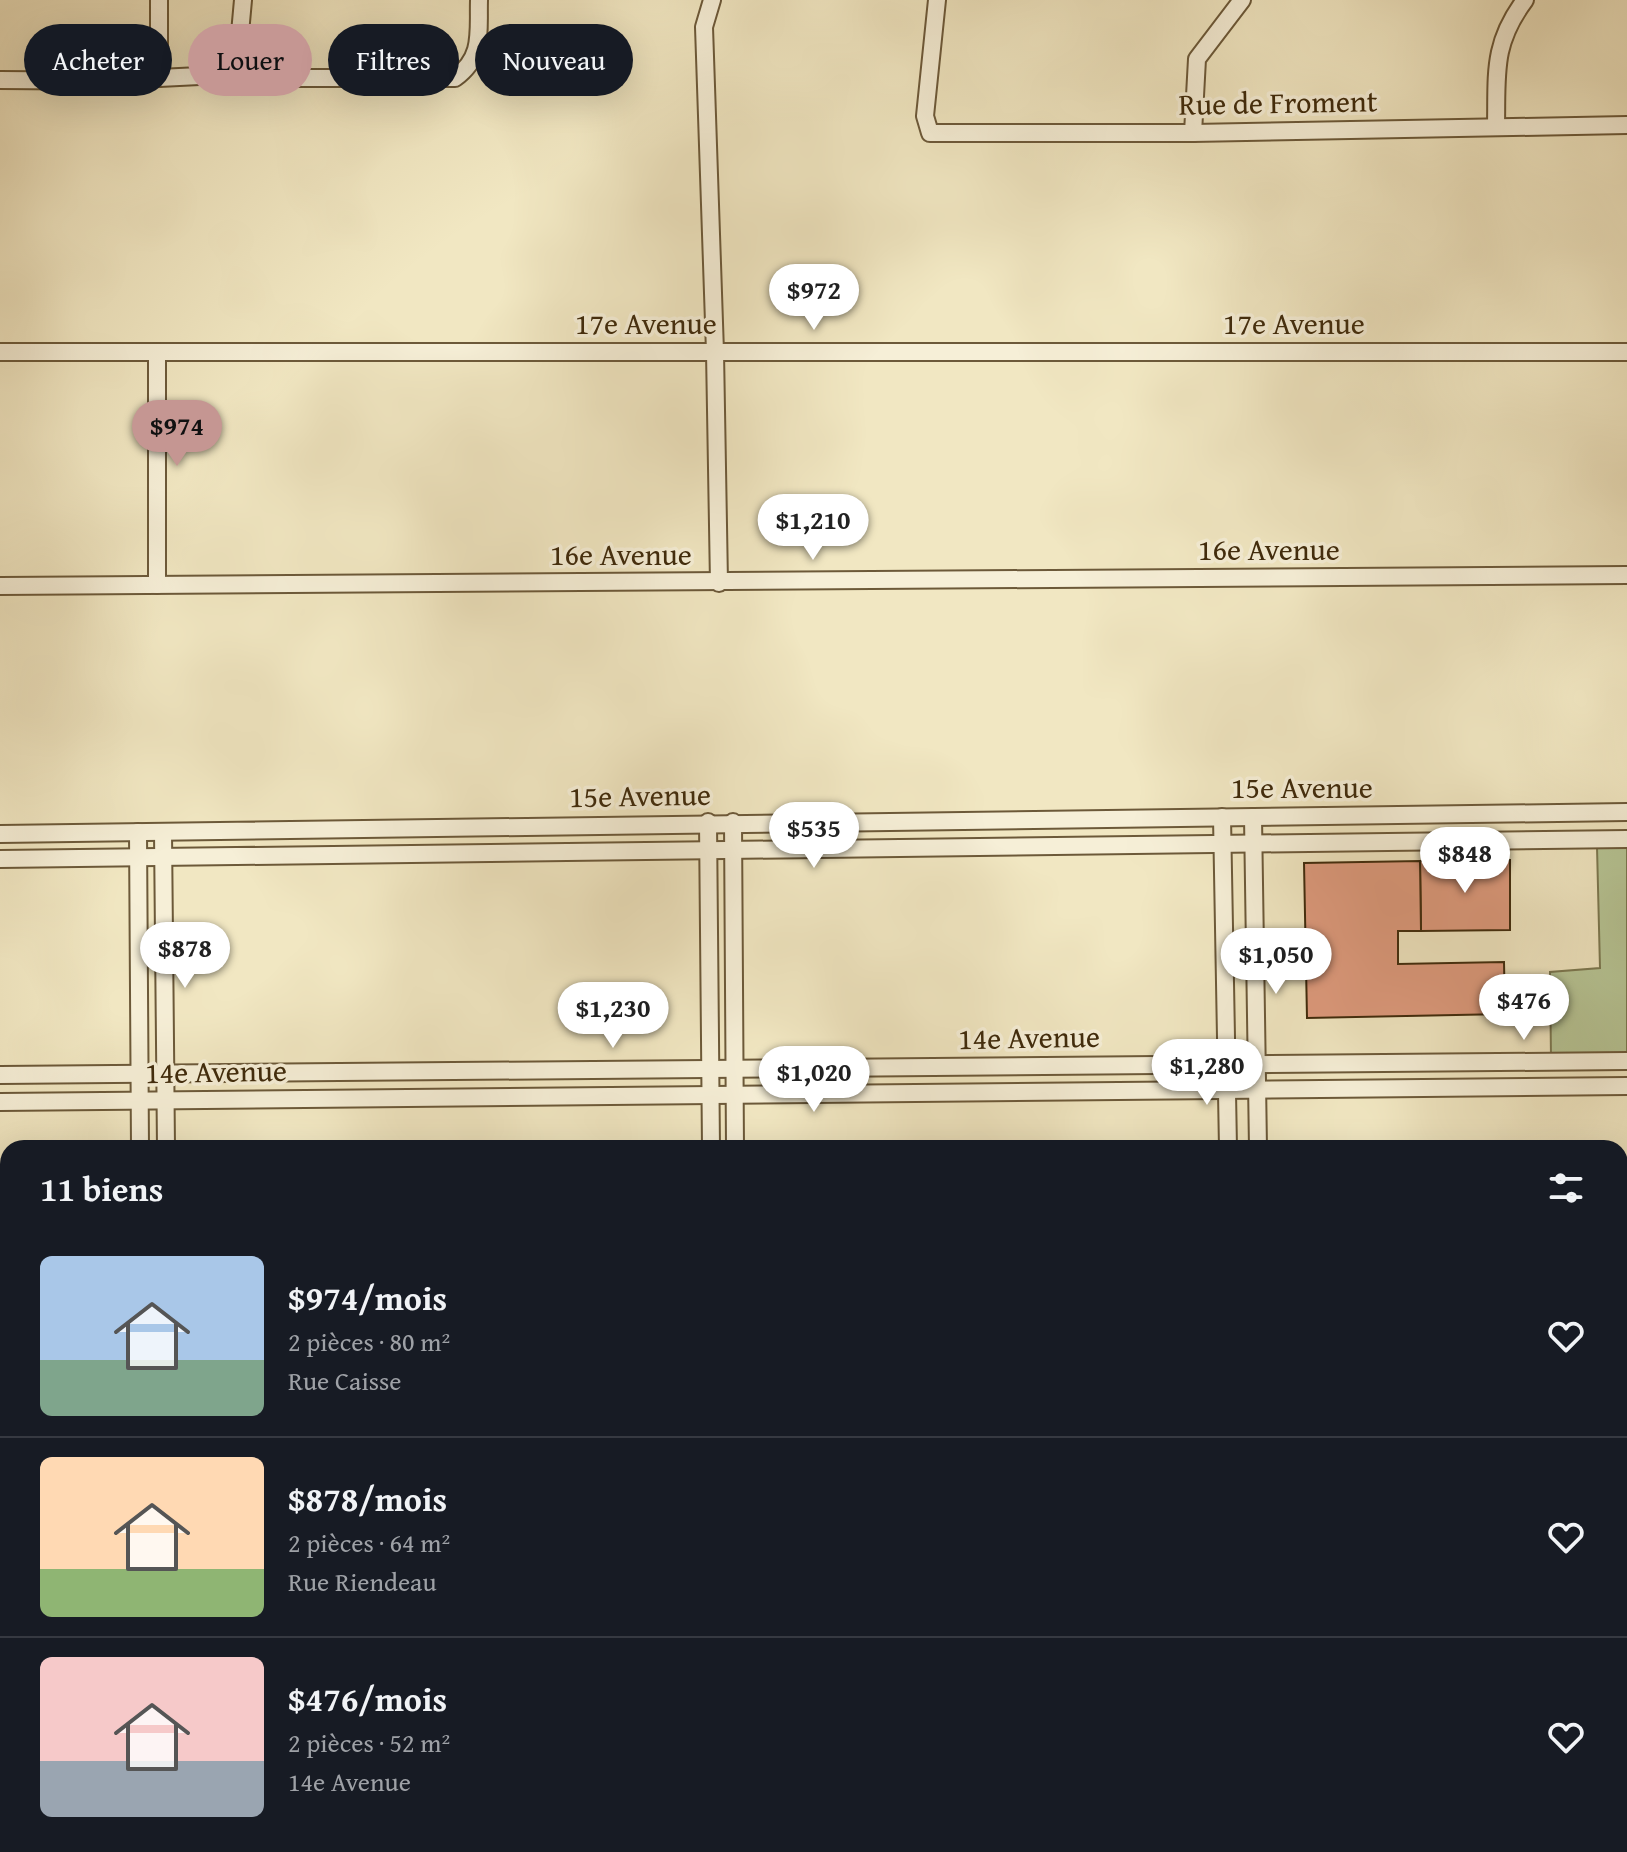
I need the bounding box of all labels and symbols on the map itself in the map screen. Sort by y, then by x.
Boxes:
street label: Rue de Froment [1178,78,1378,126]
pin: $972 [767,264,861,332]
street label: 17e Avenue [575,301,717,345]
street label: 17e Avenue [1223,301,1365,345]
pin: $974 [130,400,224,468]
pin: $1,210 [748,494,878,562]
street label: 16e Avenue [1198,527,1340,571]
street label: 16e Avenue [550,532,692,576]
street label: 15e Avenue [1231,765,1373,809]
street label: 15e Avenue [569,772,711,818]
pin: $535 [767,802,861,870]
pin: $848 [1418,827,1512,895]
pin: $878 [138,922,232,990]
pin: $1,050 [1211,928,1341,996]
pin: $476 [1477,974,1571,1042]
pin: $1,230 [548,982,678,1050]
street label: 14e Avenue [958,1014,1100,1060]
pin: $1,280 [1142,1039,1272,1107]
pin: $1,020 [749,1046,879,1114]
street label: 14e Avenue [145,1048,287,1094]

